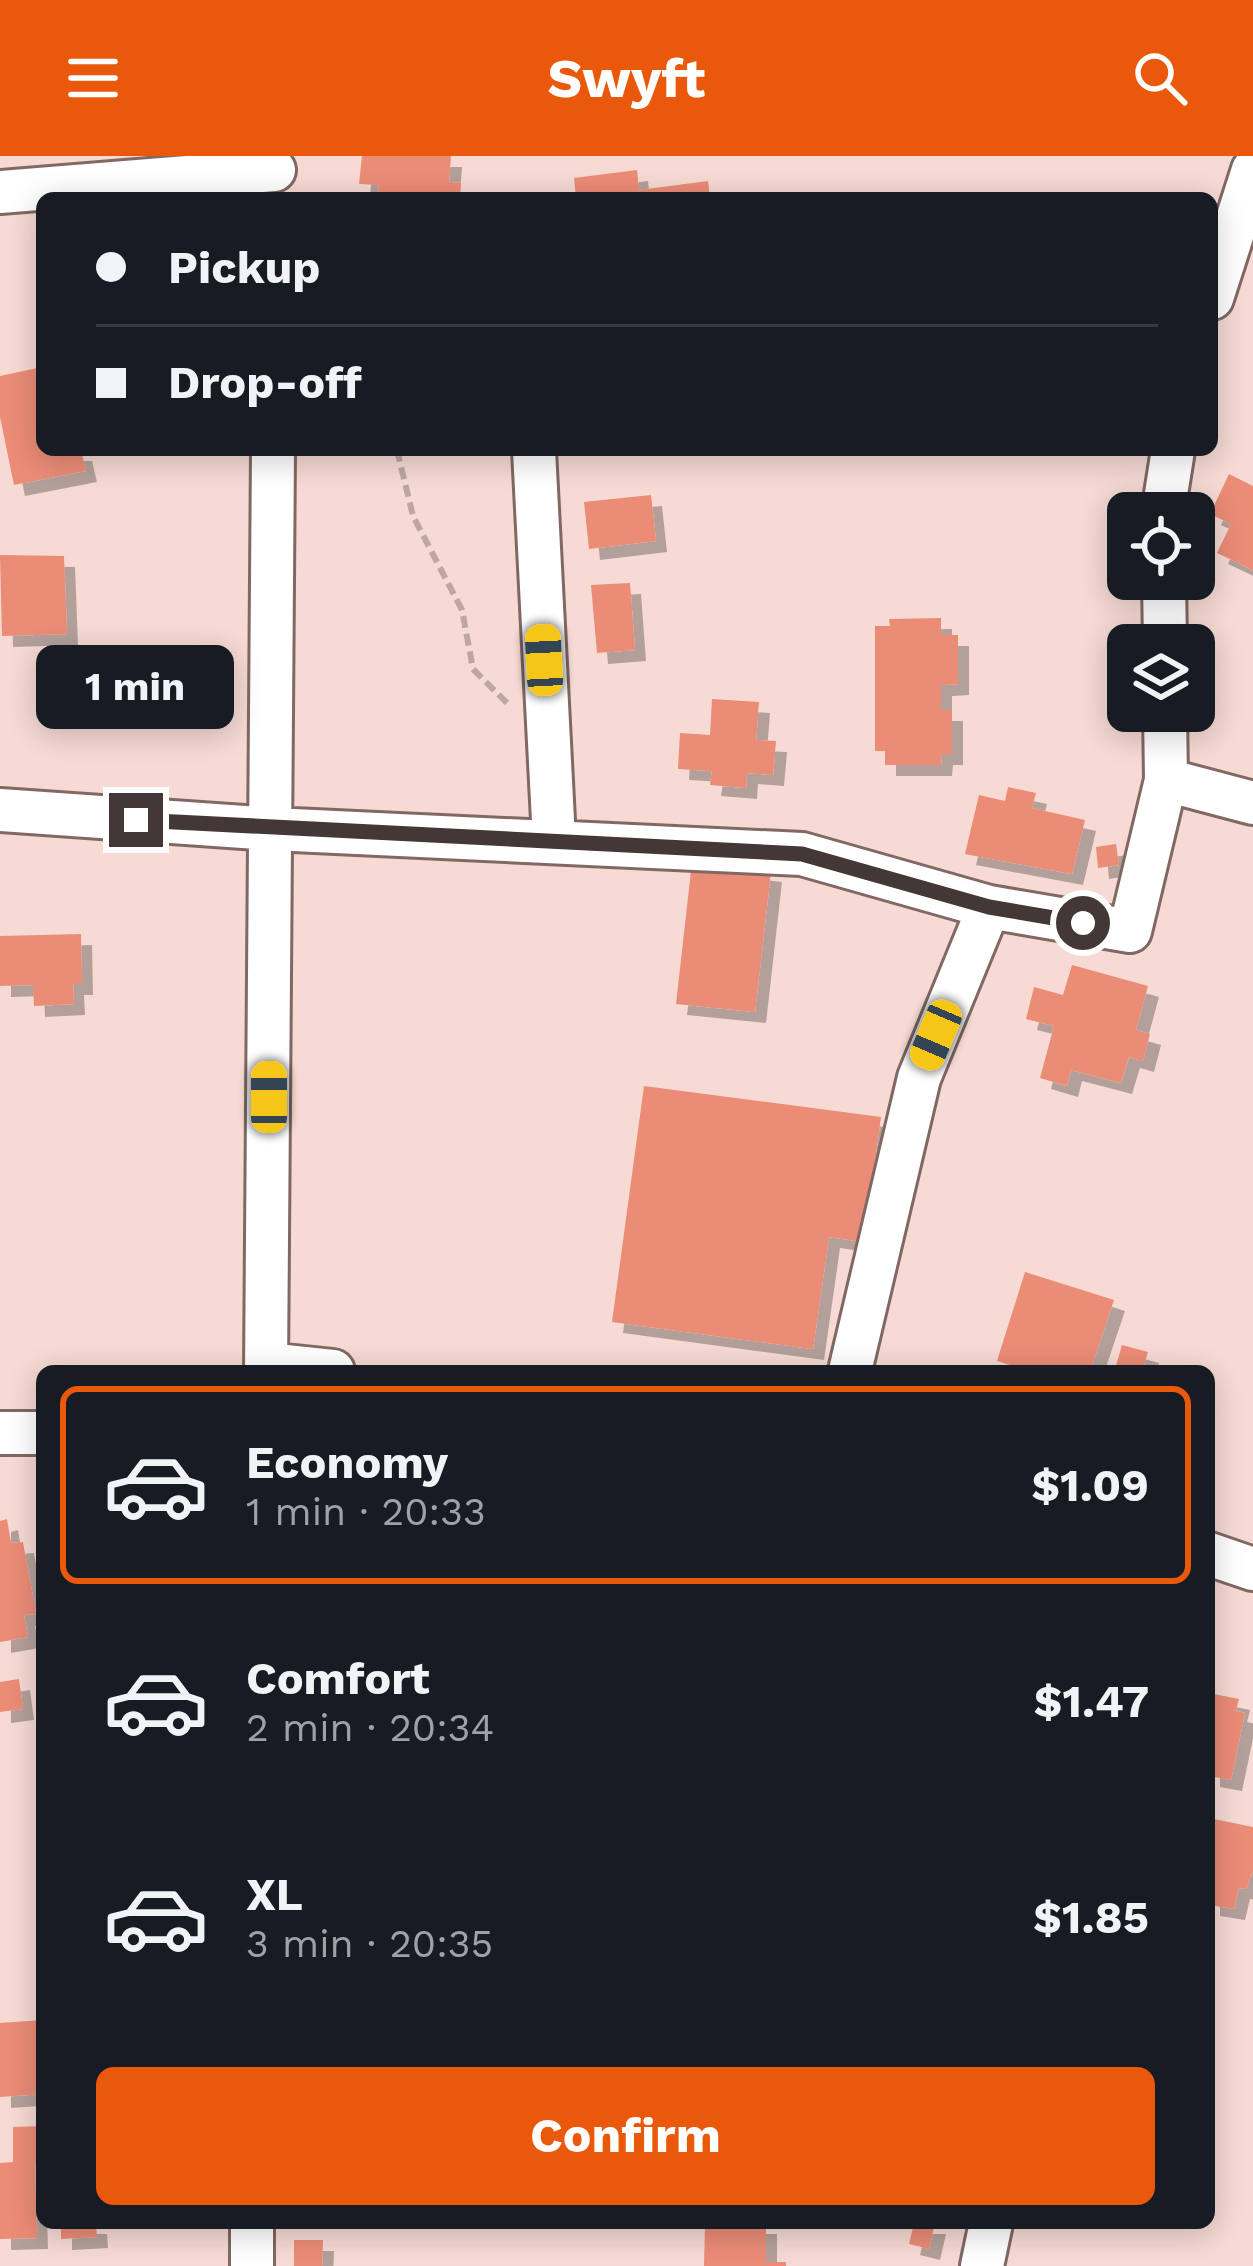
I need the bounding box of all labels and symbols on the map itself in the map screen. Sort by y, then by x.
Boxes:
car [524,623,564,697]
callout: 1 min [37,646,235,730]
route end [109,793,163,847]
route start [1056,896,1110,950]
car [905,995,967,1075]
car [251,1061,287,1133]

